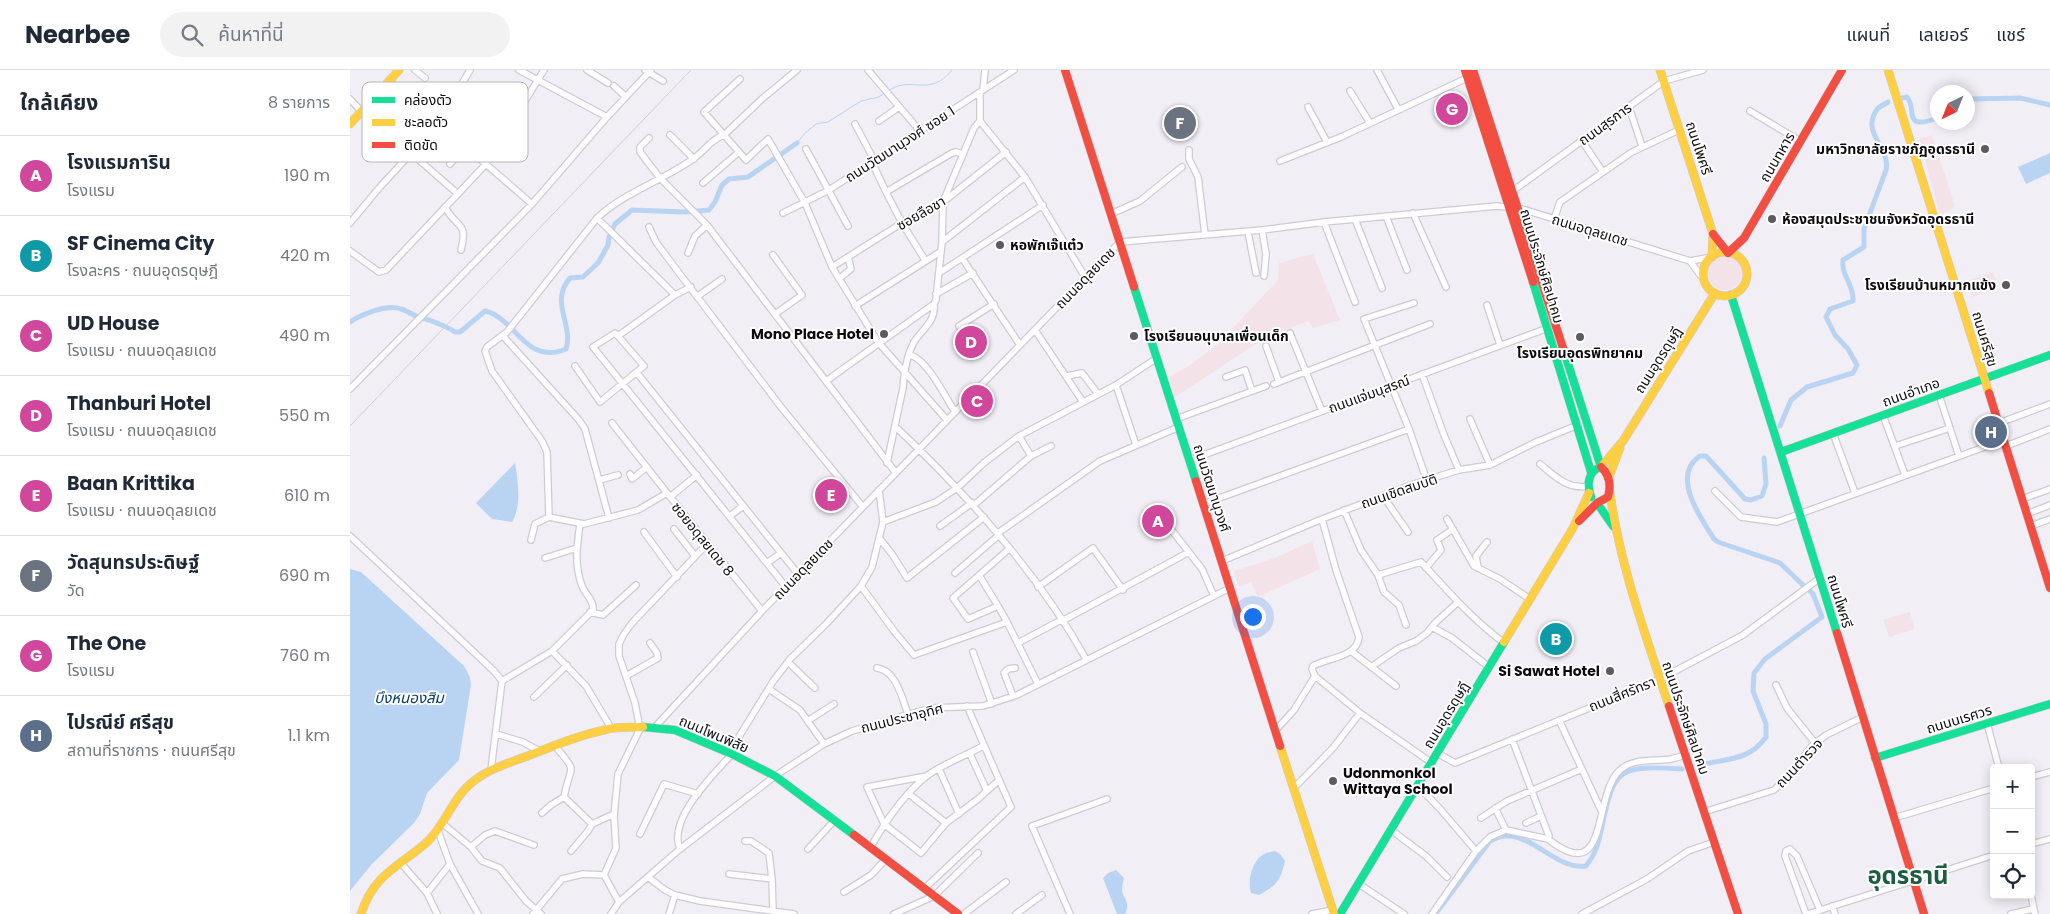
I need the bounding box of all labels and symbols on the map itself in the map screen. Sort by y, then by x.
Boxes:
legend [362,82,528,162]
north arrow [1930,85,1975,130]
text: คล่องตัว [404,90,452,110]
pin: G [1436,90,1468,128]
street label: ถนนสุรการ [1574,98,1636,150]
street label: ถนนวัฒนานุวงศ์ ซอย 1 [841,101,959,187]
pin: F [1164,104,1196,142]
text: ชะลอตัว [404,112,448,132]
street label: ถนนโพศรี [1681,119,1717,177]
street label: ถนนทหาร [1755,128,1799,186]
text: ติดขัด [404,135,438,155]
place label: มหาวิทยาลัยราชภัฏอุดรธานี [1816,139,1975,159]
marker: มหาวิทยาลัยราชภัฏอุดรธานี [1979,143,1991,155]
street label: ซอยลือชา [893,191,949,235]
street label: ถนนประจักษ์ศิลปาคม [1515,206,1569,326]
street label: ถนนอดุลยเดช [1549,209,1631,251]
place label: ห้องสมุดประชาชนจังหวัดอุดรธานี [1782,209,1974,229]
marker: ห้องสมุดประชาชนจังหวัดอุดรธานี [1766,213,1778,225]
place label: หอพักเจ๊แต๋ว [1010,235,1084,255]
marker: หอพักเจ๊แต๋ว [994,239,1006,251]
street label: ถนนอดุลยเดช [1050,243,1120,313]
place label: โรงเรียนบ้านหมากแข้ง [1865,275,1996,295]
marker: โรงเรียนบ้านหมากแข้ง [2000,279,2012,291]
street label: ถนนศรีสุข [1967,309,2003,369]
pin: D [955,323,987,361]
street label: ถนนอุดรดุษฎี [1630,323,1686,397]
place label: Mono Place Hotel [751,324,874,344]
place label: โรงเรียนอนุบาลเพื่อนเด็ก [1144,326,1289,346]
marker: Mono Place Hotel [878,328,890,340]
marker: โรงเรียนอนุบาลเพื่อนเด็ก [1128,330,1140,342]
marker: โรงเรียนอุดรพิทยาคม [1574,331,1586,343]
place label: โรงเรียนอุดรพิทยาคม [1517,343,1643,363]
street label: ถนนแจ่มนุสรณ์ [1325,370,1413,418]
street label: ถนนอำเภอ [1879,372,1943,412]
pin: C [961,382,993,420]
pin: H [1975,413,2007,451]
street label: ถนนวัฒนานุวงศ์ [1188,442,1236,535]
street label: ถนนเชิดสมบัติ [1358,469,1440,513]
pin: E [815,476,847,514]
street label: ซอยอดุลยเดช 8 [667,498,739,580]
pin: A [1142,502,1174,540]
street label: ถนนอดุลยเดช [768,534,838,604]
street label: ถนนโพศรี [1822,572,1858,630]
your location [1240,604,1266,630]
pin: B [1540,620,1572,658]
street label: ถนนประจักษ์ศิลปาคม [1657,659,1715,777]
place label: Si Sawat Hotel [1498,661,1600,681]
marker: Si Sawat Hotel [1604,665,1616,677]
street label: ถนนสี่ศรัทรา [1586,672,1658,716]
street label: ถนนอุดรดุษฎี [1418,678,1474,752]
water label: บึงหนองสิม [374,687,446,708]
street label: ถนนประชาอุทิศ [859,698,946,738]
street label: ถนนนเรศวร [1924,700,1994,738]
street label: ถนนโพนพิสัย [676,710,752,758]
street label: ถนนตำรวจ [1771,734,1827,792]
place label: Udonmonkol Wittaya School [1343,763,1453,799]
marker: Udonmonkol Wittaya School [1327,775,1339,787]
district label: อุดรธานี [1867,859,1949,892]

